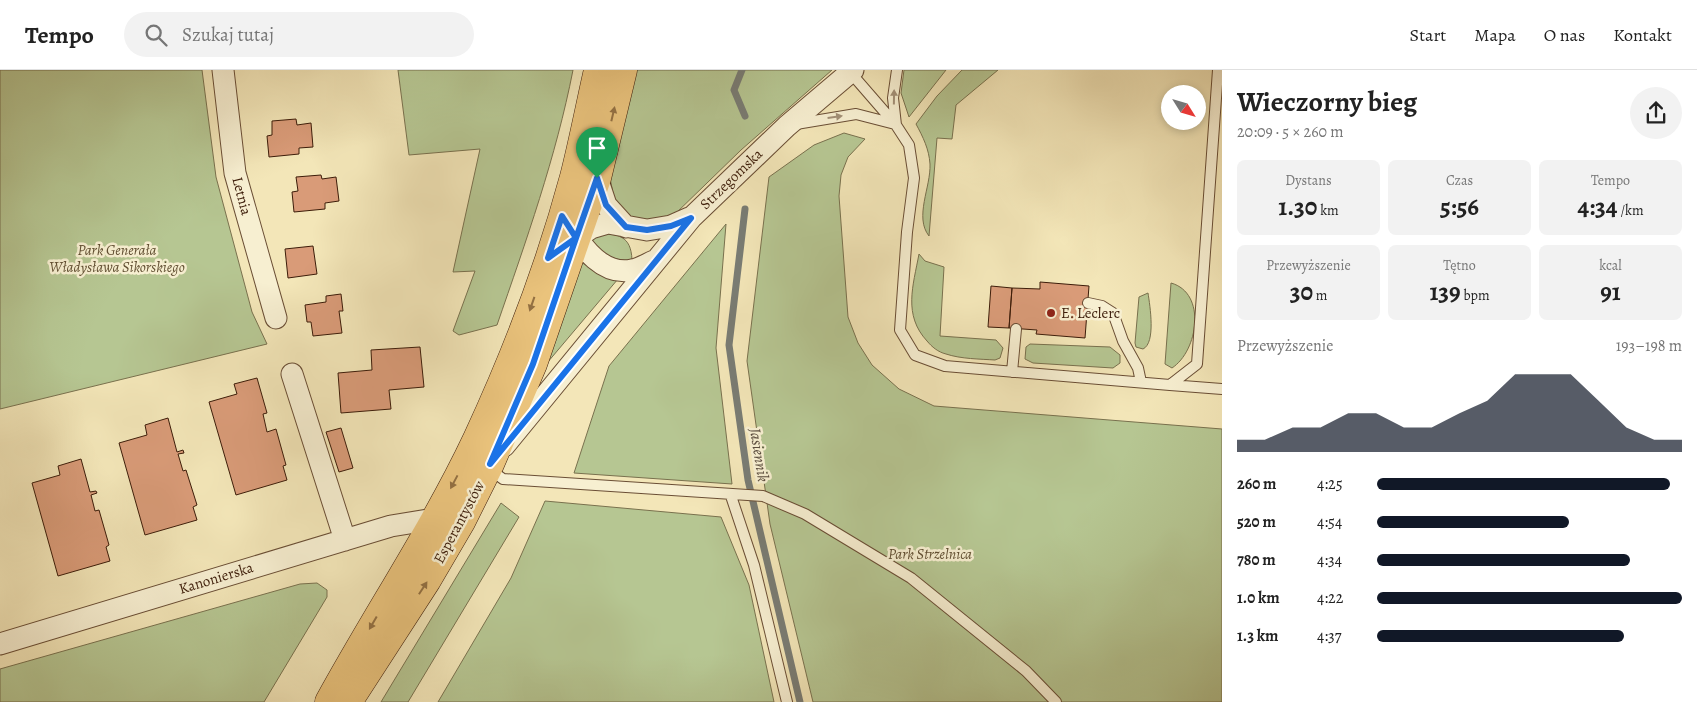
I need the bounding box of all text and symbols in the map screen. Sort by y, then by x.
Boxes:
search box [124,12,474,57]
text: Tempo [25,19,94,51]
icon: search [142,21,170,49]
text: Szukaj tutaj [182,22,274,48]
text: Start [1410,23,1446,47]
text: Mapa [1474,23,1516,47]
text: O nas [1544,23,1585,47]
text: Kontakt [1613,23,1672,47]
text: Wieczorny bieg [1237,83,1417,121]
north arrow [1161,85,1206,130]
map controls [1161,85,1206,130]
button: share [1630,87,1682,139]
one-way arrow [890,89,898,105]
one-way arrow [609,106,617,121]
one-way arrow [827,113,843,121]
text: 20:09 · 5 × 260 m [1237,121,1344,143]
pin [576,127,618,178]
icon: arrive [583,134,611,162]
street label: Strzegomska [695,144,767,214]
text: Dystans [1285,171,1332,190]
text: Czas [1446,171,1473,190]
text: Tempo [1591,171,1630,190]
street label: Letnia [227,175,257,217]
text: 1.30 [1278,190,1317,224]
text: 5:56 [1440,190,1479,224]
text: 4:34 [1577,190,1618,224]
text: km [1317,201,1339,220]
text: /km [1618,201,1644,220]
park label: Park Generała Władysława Sikorskiego [49,240,185,277]
text: Przewyższenie [1266,256,1351,275]
text: Tętno [1443,256,1476,275]
text: kcal [1599,256,1622,275]
text: 30 [1290,275,1313,309]
text: 139 [1429,275,1461,309]
text: 91 [1600,275,1621,309]
text: m [1313,286,1327,305]
text: bpm [1461,286,1490,305]
one-way arrow [528,297,536,312]
place label: E. Leclerc [1061,303,1120,323]
marker: E. Leclerc [1045,307,1057,319]
text: Przewyższenie [1237,335,1334,357]
text: 193–198 m [1616,335,1682,357]
water label: Jasiennik [744,425,774,484]
text: 260 m [1237,473,1276,495]
text: 4:25 [1317,473,1343,495]
one-way arrow [450,475,458,490]
street label: Esperantystów [429,477,489,567]
text: 520 m [1237,511,1276,533]
text: 4:54 [1317,511,1342,533]
park label: Park Strzelnica [888,544,972,564]
text: 780 m [1237,549,1276,571]
text: 4:34 [1317,549,1342,571]
street label: Kanonierska [176,557,256,599]
one-way arrow [418,581,427,594]
text: 1.0 km [1237,587,1280,609]
text: 4:22 [1317,587,1343,609]
one-way arrow [369,617,378,630]
text: 1.3 km [1237,625,1278,647]
text: 4:37 [1317,625,1341,647]

